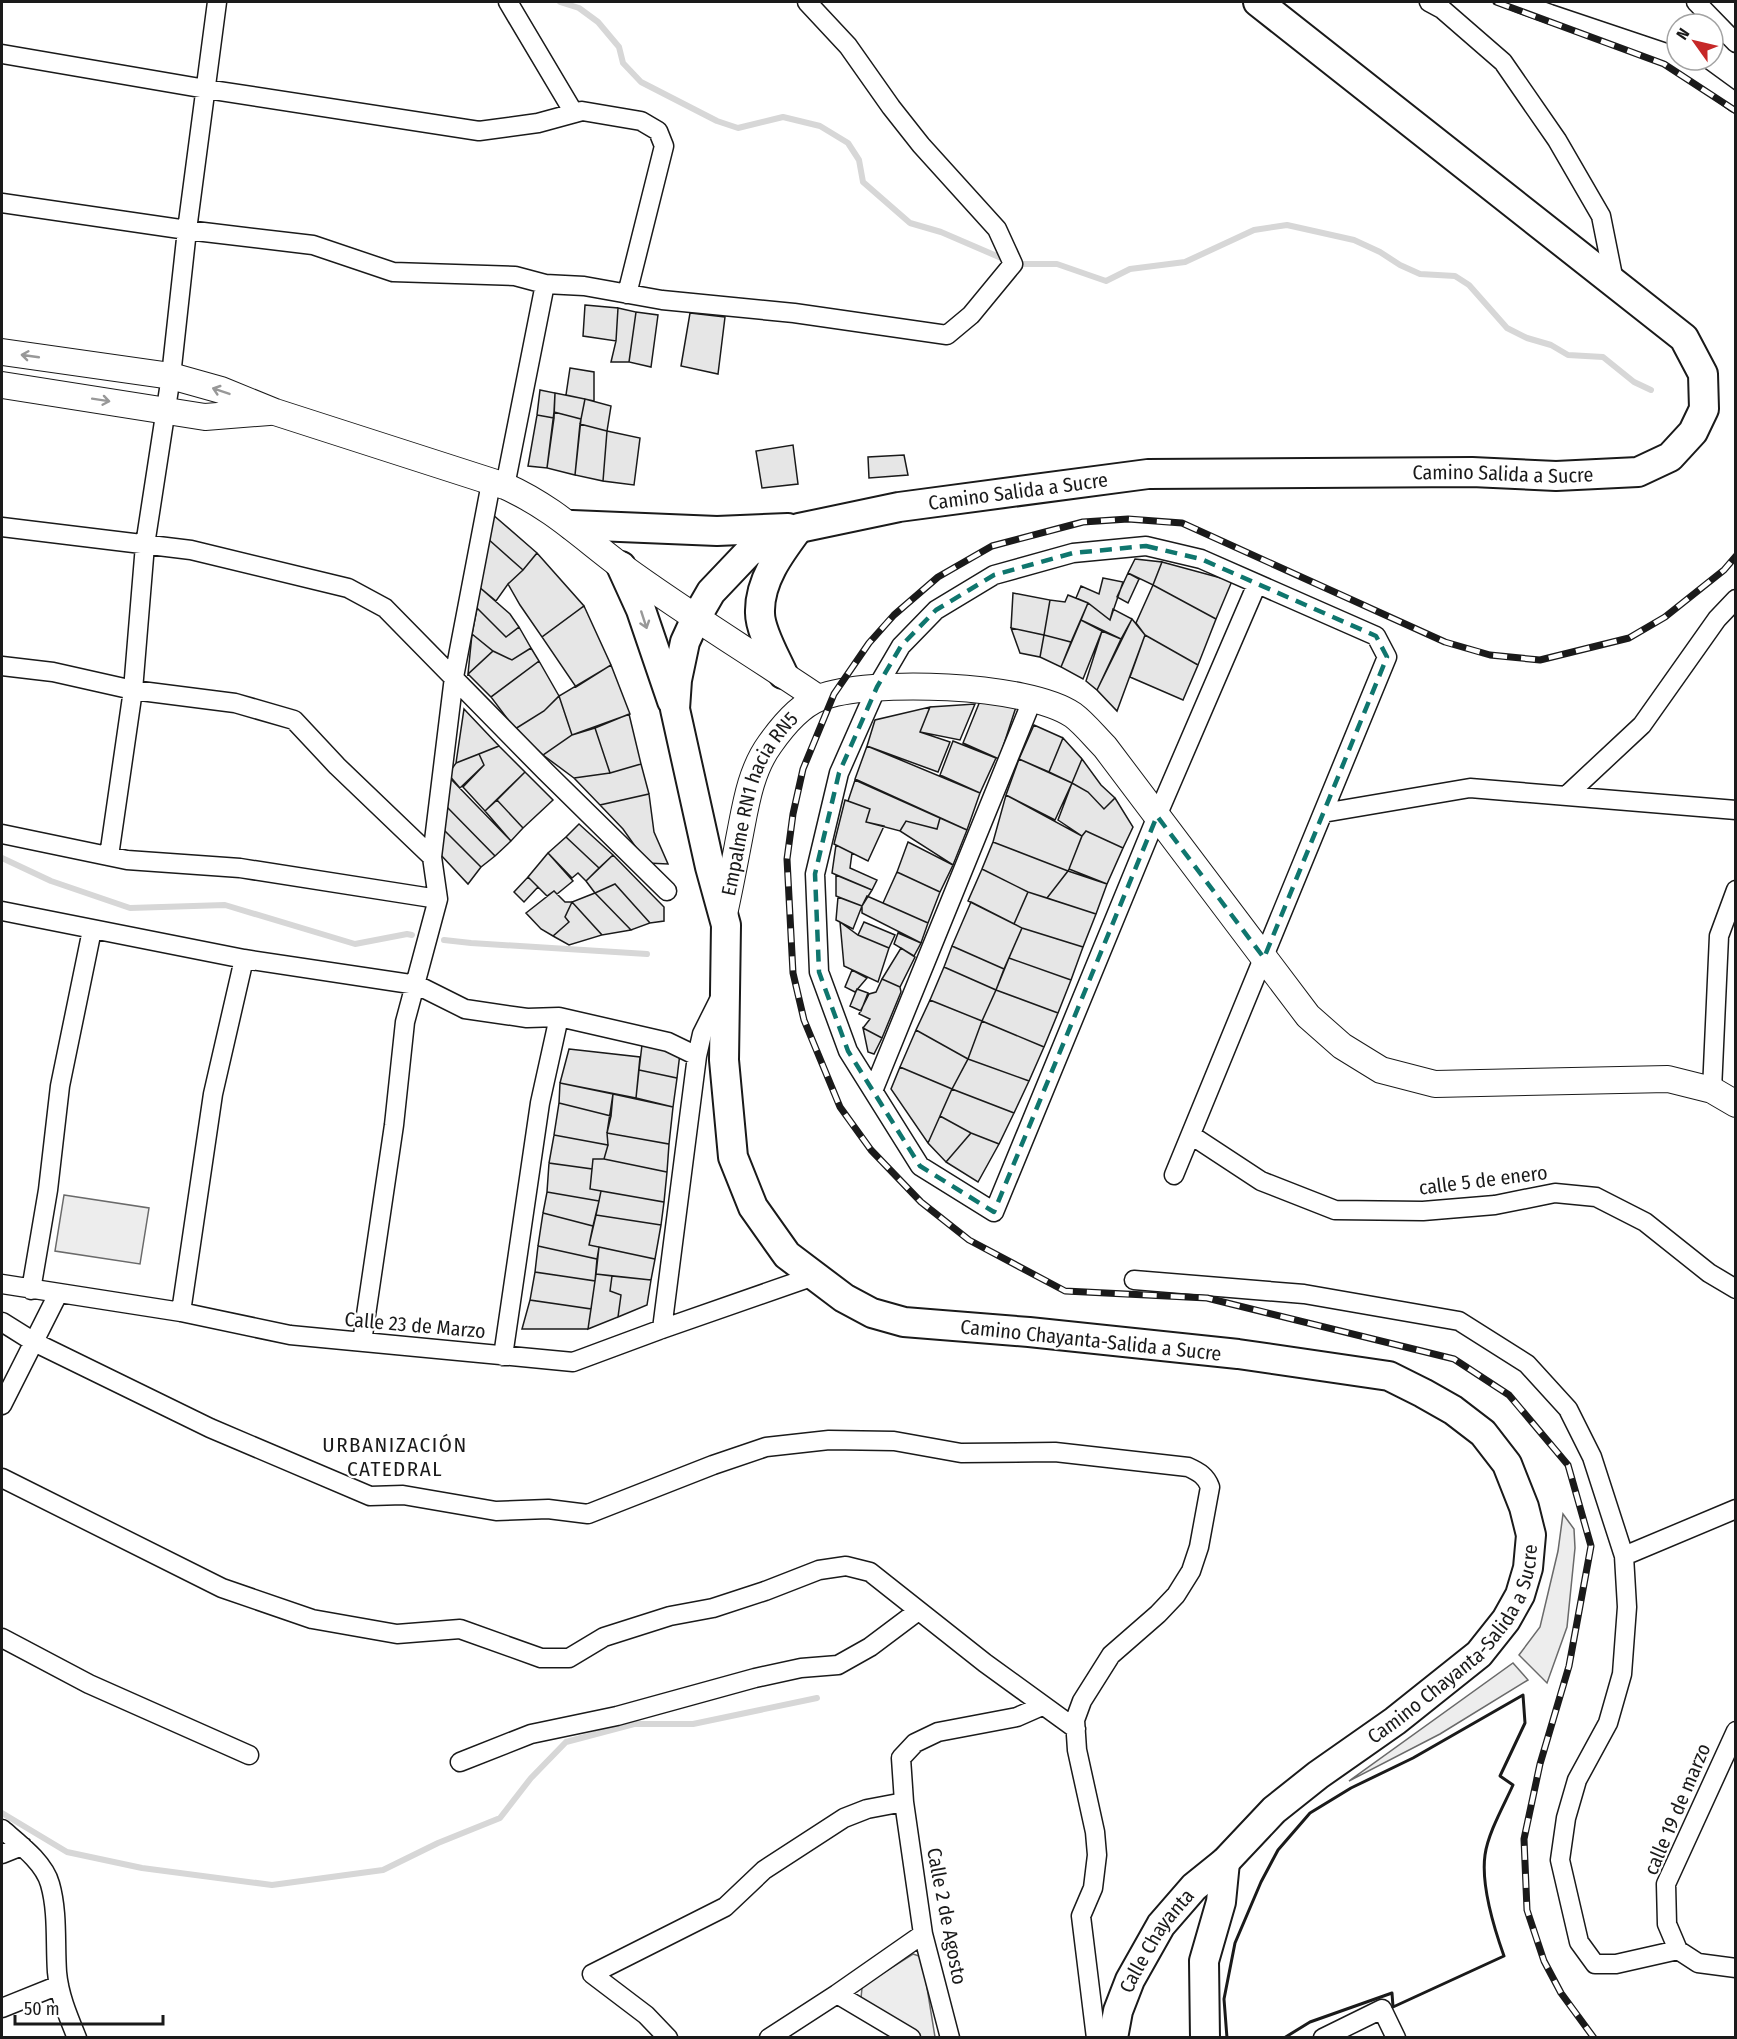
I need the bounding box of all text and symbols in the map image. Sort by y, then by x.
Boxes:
north arrow [1665,12,1725,72]
text: N [1672,25,1694,43]
one-way arrow [20,351,40,362]
one-way arrow [212,384,231,395]
one-way arrow [90,395,110,406]
street label: Camino Salida a Sucre [1412,460,1594,488]
street label: Camino Salida a Sucre [927,467,1109,515]
one-way arrow [639,610,650,629]
street label: Empalme RN1 hacia RN5 [716,707,803,898]
street label: calle 5 de enero [1417,1160,1549,1200]
street label: Calle 23 de Marzo [343,1307,487,1343]
street label: Camino Chayanta-Salida a Sucre [959,1314,1223,1366]
district label: URBANIZACIÓN CATEDRAL [322,1432,468,1482]
street label: Camino Chayanta-Salida a Sucre [1363,1543,1542,1749]
street label: calle 19 de marzo [1638,1740,1716,1878]
street label: Calle 2 de Agosto [922,1846,972,1986]
street label: Calle Chayanta [1114,1884,1199,1996]
scale bar [15,1988,164,2026]
text: 50 m [24,1998,60,2020]

